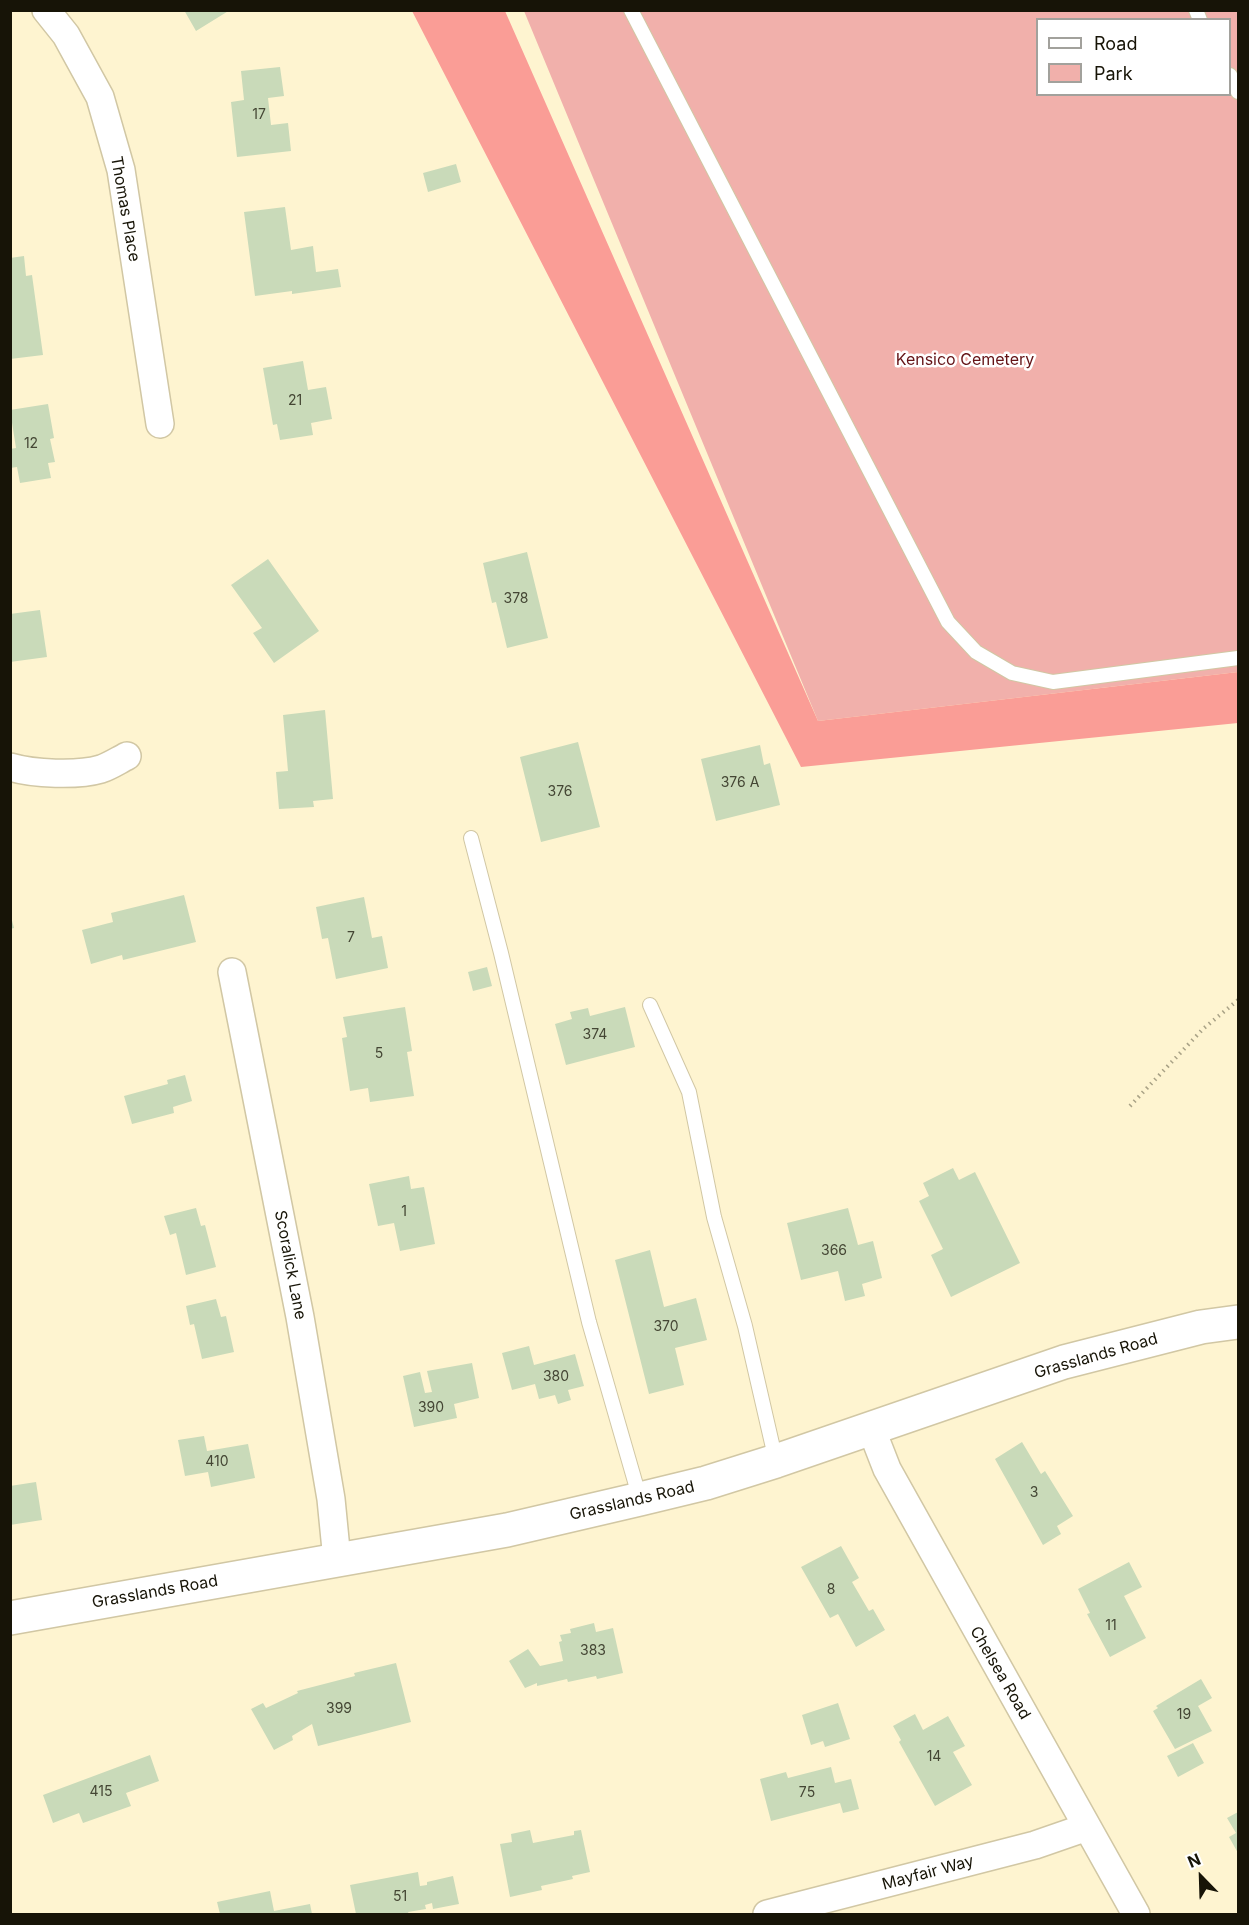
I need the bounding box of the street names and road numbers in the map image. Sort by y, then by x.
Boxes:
street label: Thomas Place [106,155,144,263]
street label: Scoralick Lane [270,1209,310,1321]
street label: Grasslands Road [1032,1329,1160,1383]
street label: Grasslands Road [568,1477,696,1525]
street label: Grasslands Road [91,1571,219,1613]
street label: Chelsea Road [966,1623,1034,1723]
street label: Mayfair Way [880,1852,976,1894]

